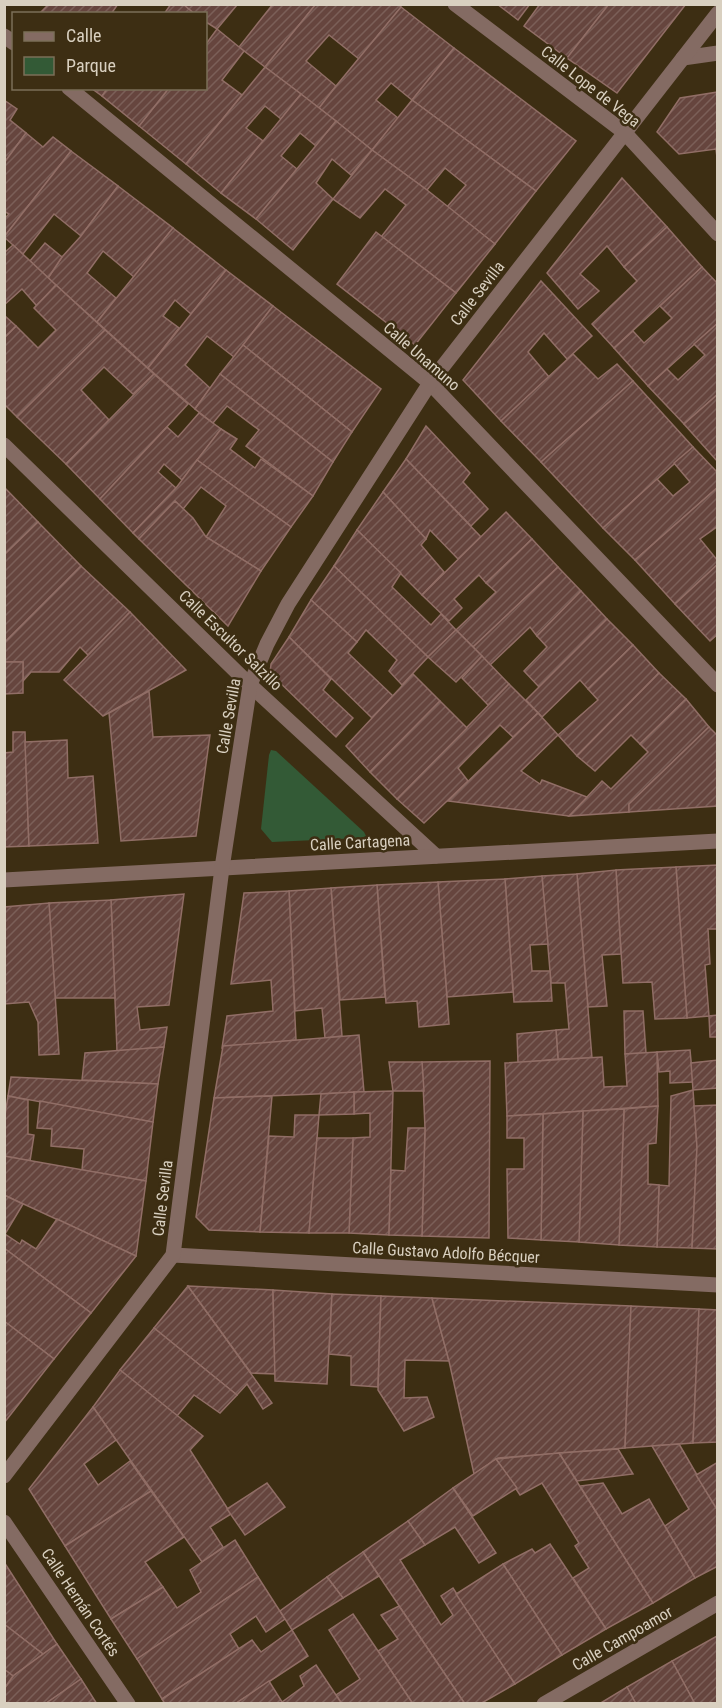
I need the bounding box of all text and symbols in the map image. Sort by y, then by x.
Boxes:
legend [12,12,207,90]
text: Calle [66,25,102,46]
street label: Calle Lope de Vega [537,42,644,131]
text: Parque [66,55,116,76]
street label: Calle Sevilla [446,257,508,329]
street label: Calle Unamuno [380,318,464,395]
street label: Calle Escultor Salzillo [175,586,286,694]
street label: Calle Sevilla [212,677,244,755]
street label: Calle Cartagena [309,830,411,855]
street label: Calle Sevilla [148,1159,177,1237]
street label: Calle Gustavo Adolfo Bécquer [352,1238,540,1267]
street label: Calle Hernán Cortés [37,1545,124,1660]
street label: Calle Campoamor [569,1602,676,1675]

